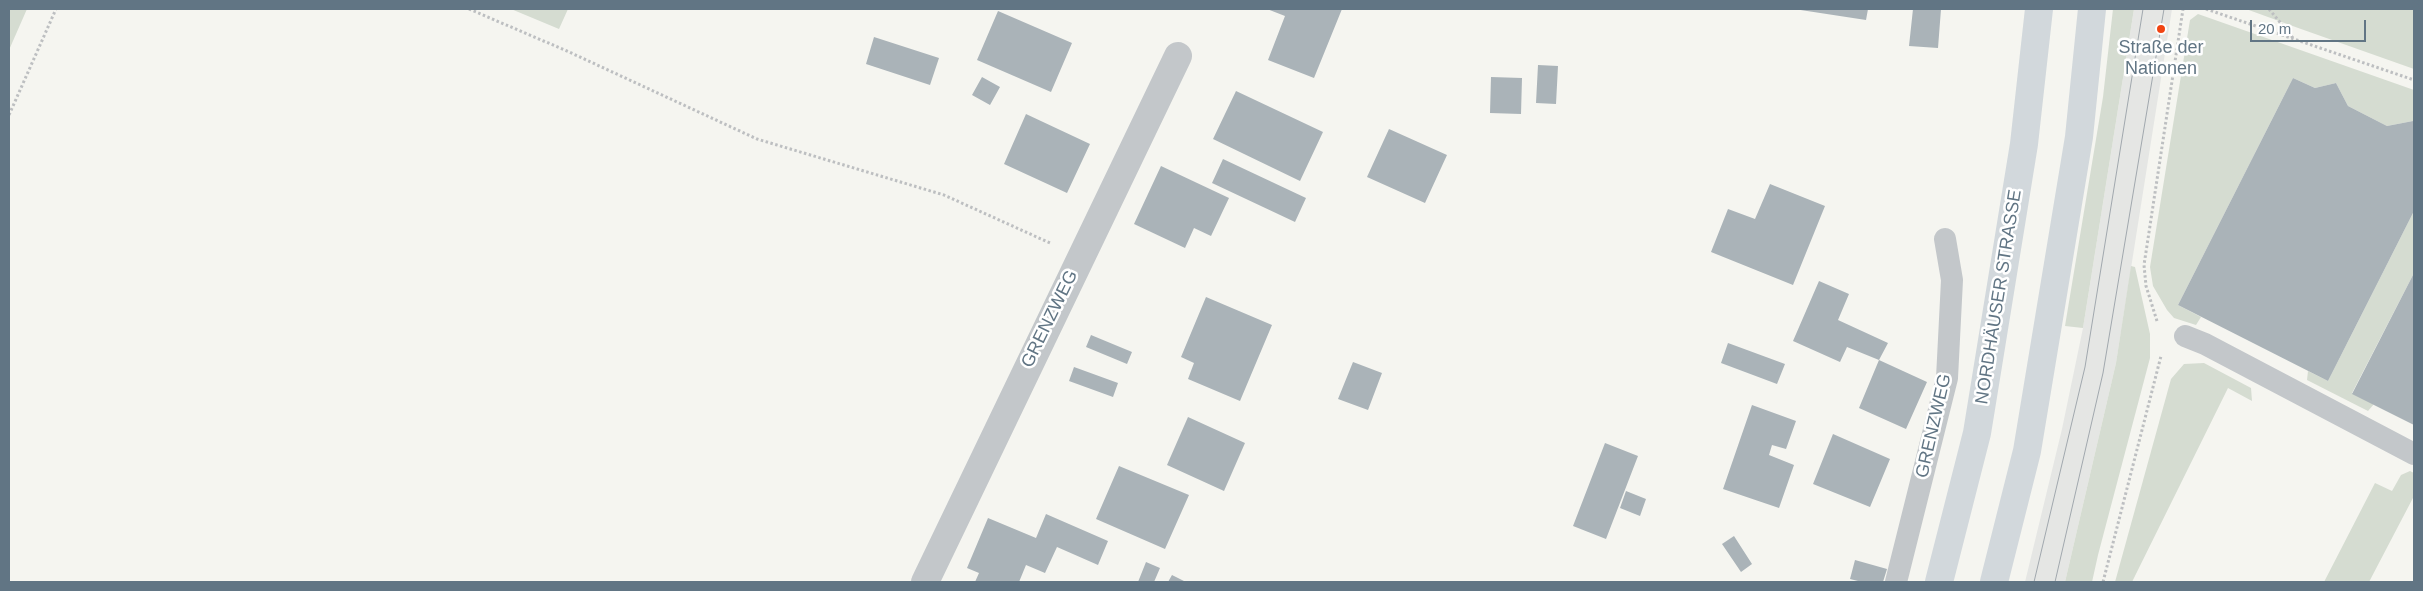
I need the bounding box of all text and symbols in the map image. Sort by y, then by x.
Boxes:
scale bar [2253,10,2369,42]
text: 20 m [2258,20,2291,37]
marker: Straße der Nationen [2155,23,2167,35]
place label: Straße der Nationen [2118,37,2204,80]
street label: NORDHÄUSER STRASSE [1971,188,2027,406]
street label: GRENZWEG [1017,267,1083,371]
street label: GRENZWEG [1912,372,1956,480]

